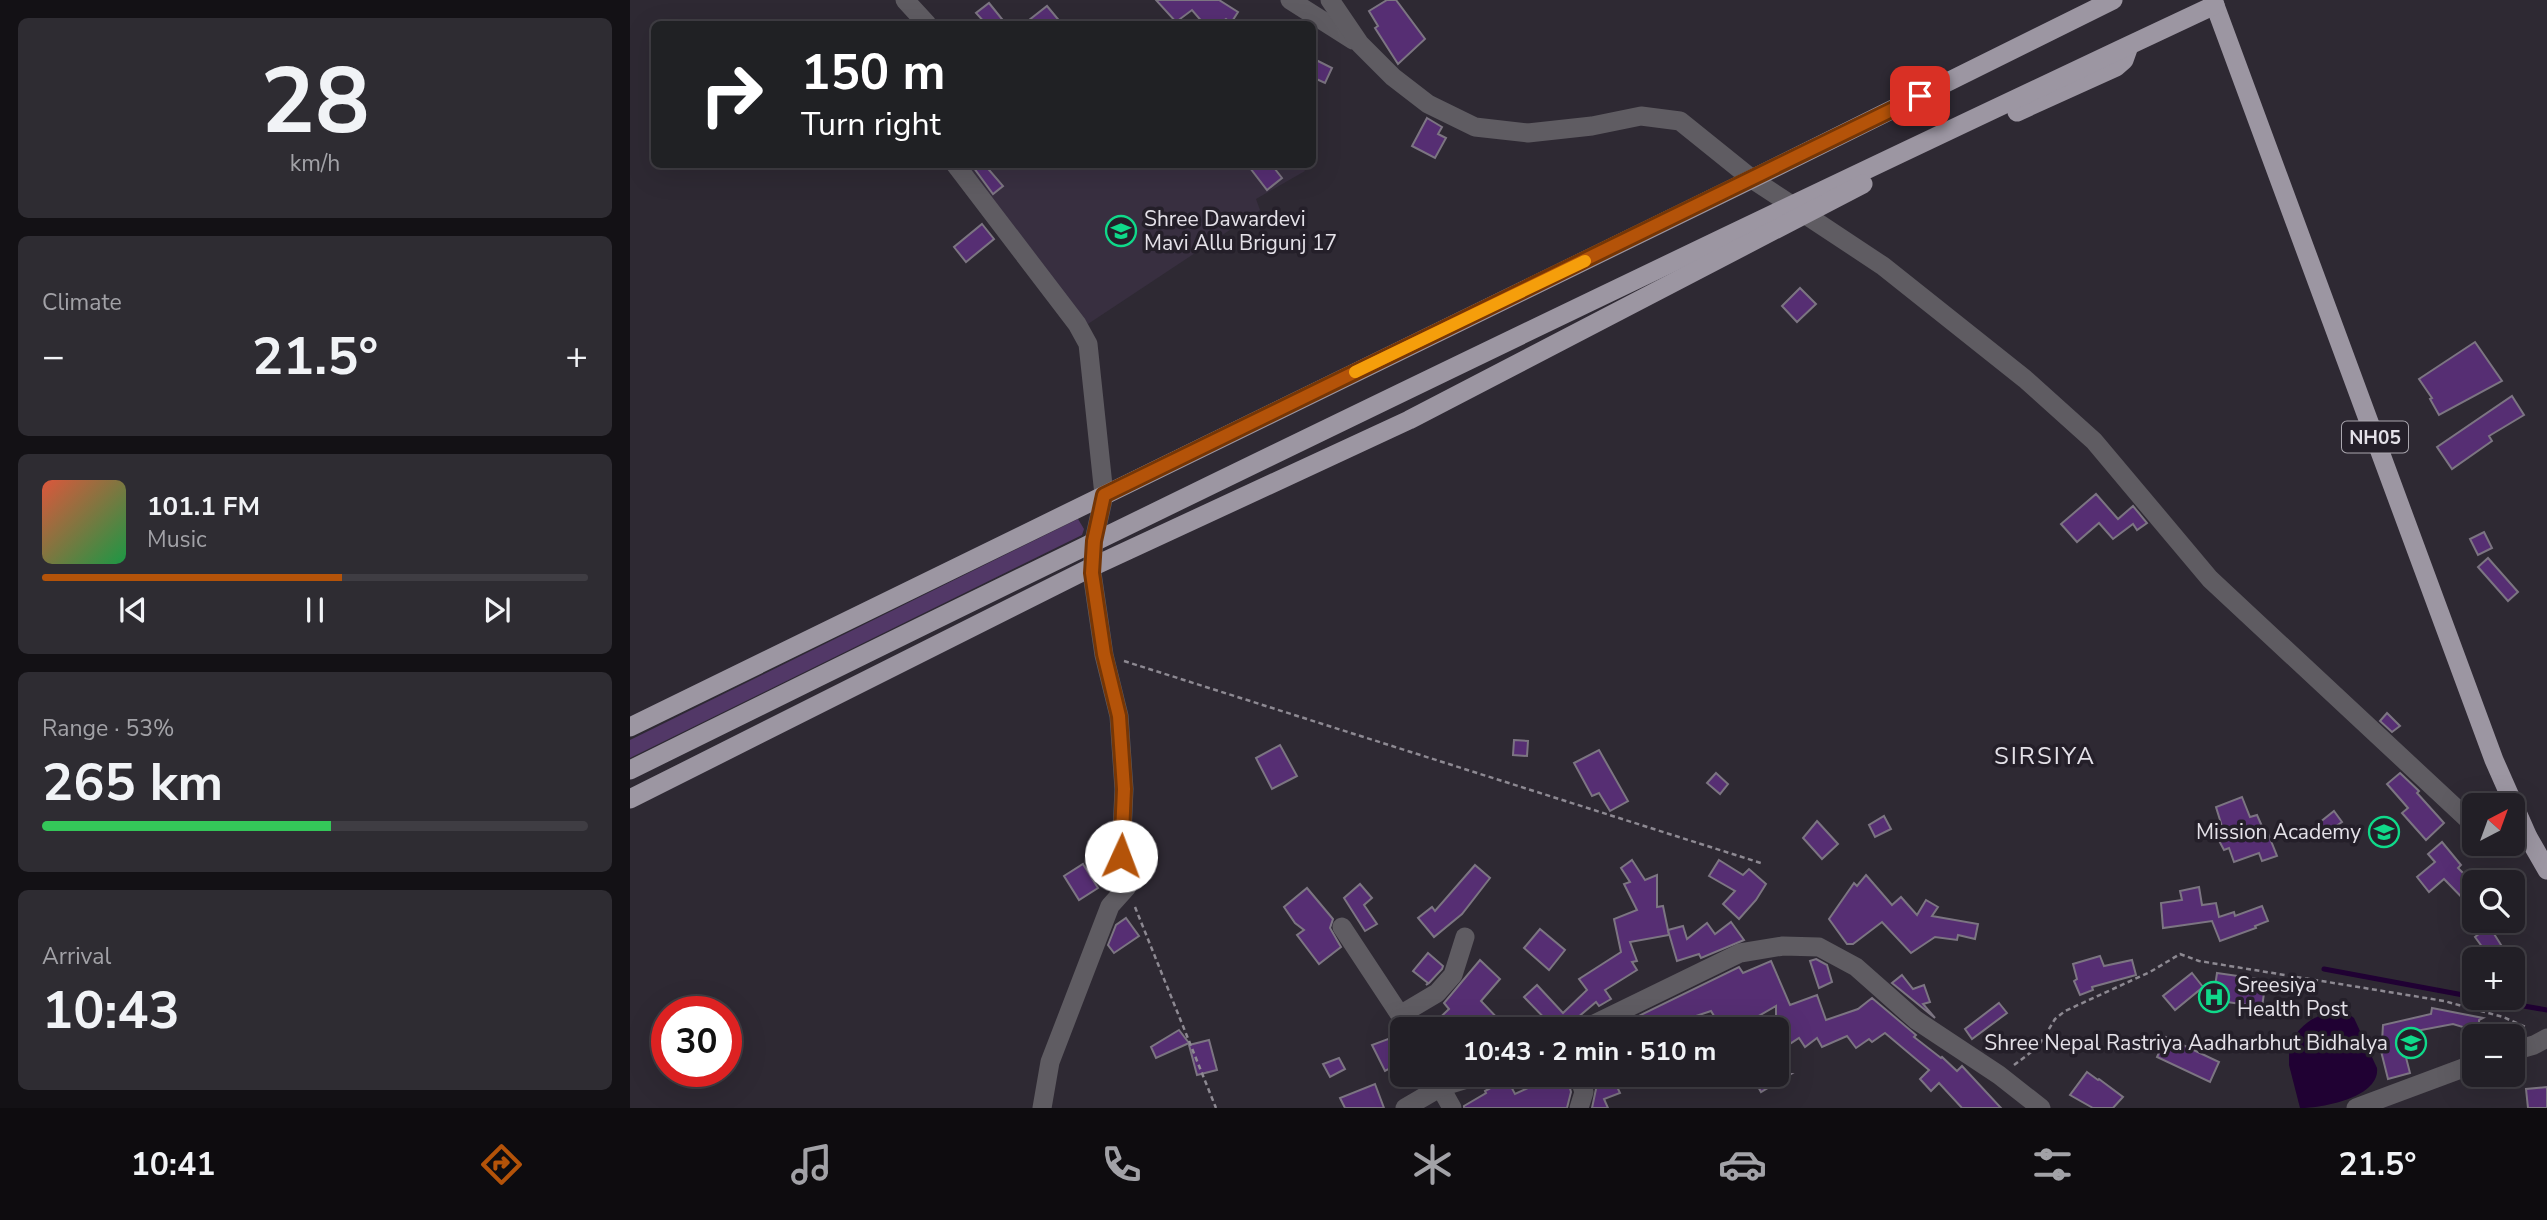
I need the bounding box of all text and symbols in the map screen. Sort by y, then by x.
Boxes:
text: 150 m [801,39,945,106]
text: 28 [260,40,370,164]
icon: right [686,49,777,140]
pin [1890,66,1950,126]
icon: arrive [1901,77,1939,115]
text: Turn right [801,103,941,146]
text: km/h [290,148,340,179]
place label: Shree Dawardevi Mavi Allu Brigunj 17 [1144,205,1337,257]
school or university icon: Shree Dawardevi Mavi Allu Brigunj 17 [1104,214,1138,248]
text: Climate [42,287,122,318]
text: 21.5° [252,321,378,392]
text: − [42,331,65,382]
text: + [565,331,588,382]
road number: NH05 [2342,422,2408,452]
text: 101.1 FM [147,489,260,524]
text: Music [147,524,207,555]
icon: previous [114,591,152,629]
icon: pause [296,591,334,629]
icon: next [478,591,516,629]
text: Range · 53% [42,713,174,744]
district label: SIRSIYA [1994,740,2096,772]
text: 265 km [42,747,223,818]
north arrow [2462,793,2525,856]
map controls [2462,793,2525,1087]
school or university icon: Mission Academy [2367,815,2401,849]
place label: Mission Academy [2196,818,2361,846]
position arrow [1084,819,1158,893]
button: search [2462,870,2525,933]
text: Arrival [42,941,111,972]
button: + [2462,947,2525,1010]
place label: Sreesiya Health Post [2237,971,2348,1023]
text: 10:43 [42,975,180,1046]
hospital icon: Sreesiya Health Post [2197,980,2231,1014]
speed limit sign: 30 [651,996,742,1087]
button: − [2462,1024,2525,1087]
school or university icon: Shree Nepal Rastriya Aadharbhut Bidhalya [2394,1026,2428,1060]
place label: Shree Nepal Rastriya Aadharbhut Bidhalya [1984,1029,2388,1057]
text: 10:43 · 2 min · 510 m [1463,1034,1716,1069]
icon: directions [477,1140,526,1189]
icon: music [787,1140,836,1189]
icon: phone [1097,1140,1146,1189]
icon: climate [1408,1140,1457,1189]
icon: car [1718,1140,1767,1189]
icon: filters [2028,1140,2077,1189]
text: 10:41 [131,1143,215,1186]
text: 21.5° [2339,1143,2416,1186]

